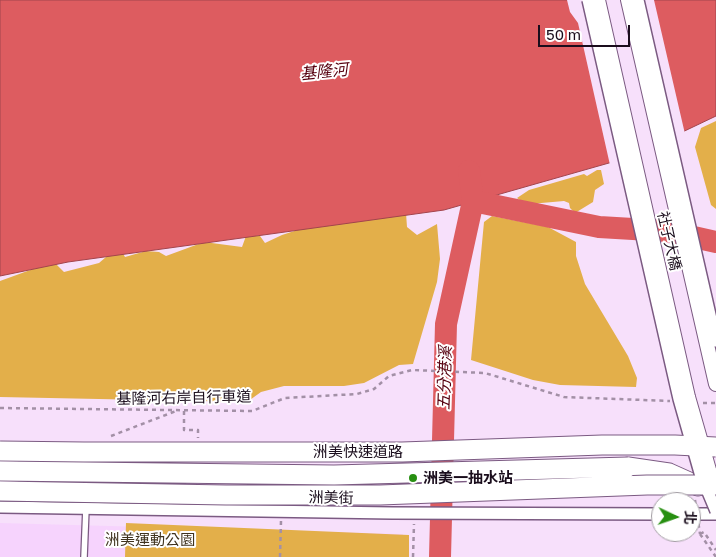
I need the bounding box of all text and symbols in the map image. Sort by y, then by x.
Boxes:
scale bar [541,15,634,47]
text: 50 m [546,25,581,43]
water label: 基隆河 [299,60,349,84]
street label: 社子大橋 [653,210,685,272]
water label: 五分港溪 [434,346,456,410]
street label: 基隆河右岸自行車道 [116,388,252,408]
street label: 洲美快速道路 [313,443,403,461]
place label: 洲美一抽水站 [423,469,513,487]
marker: 洲美一抽水站 [407,472,419,484]
street label: 洲美街 [308,489,354,507]
north arrow [651,492,701,542]
text: 北 [682,510,699,525]
park label: 洲美運動公園 [105,531,195,549]

